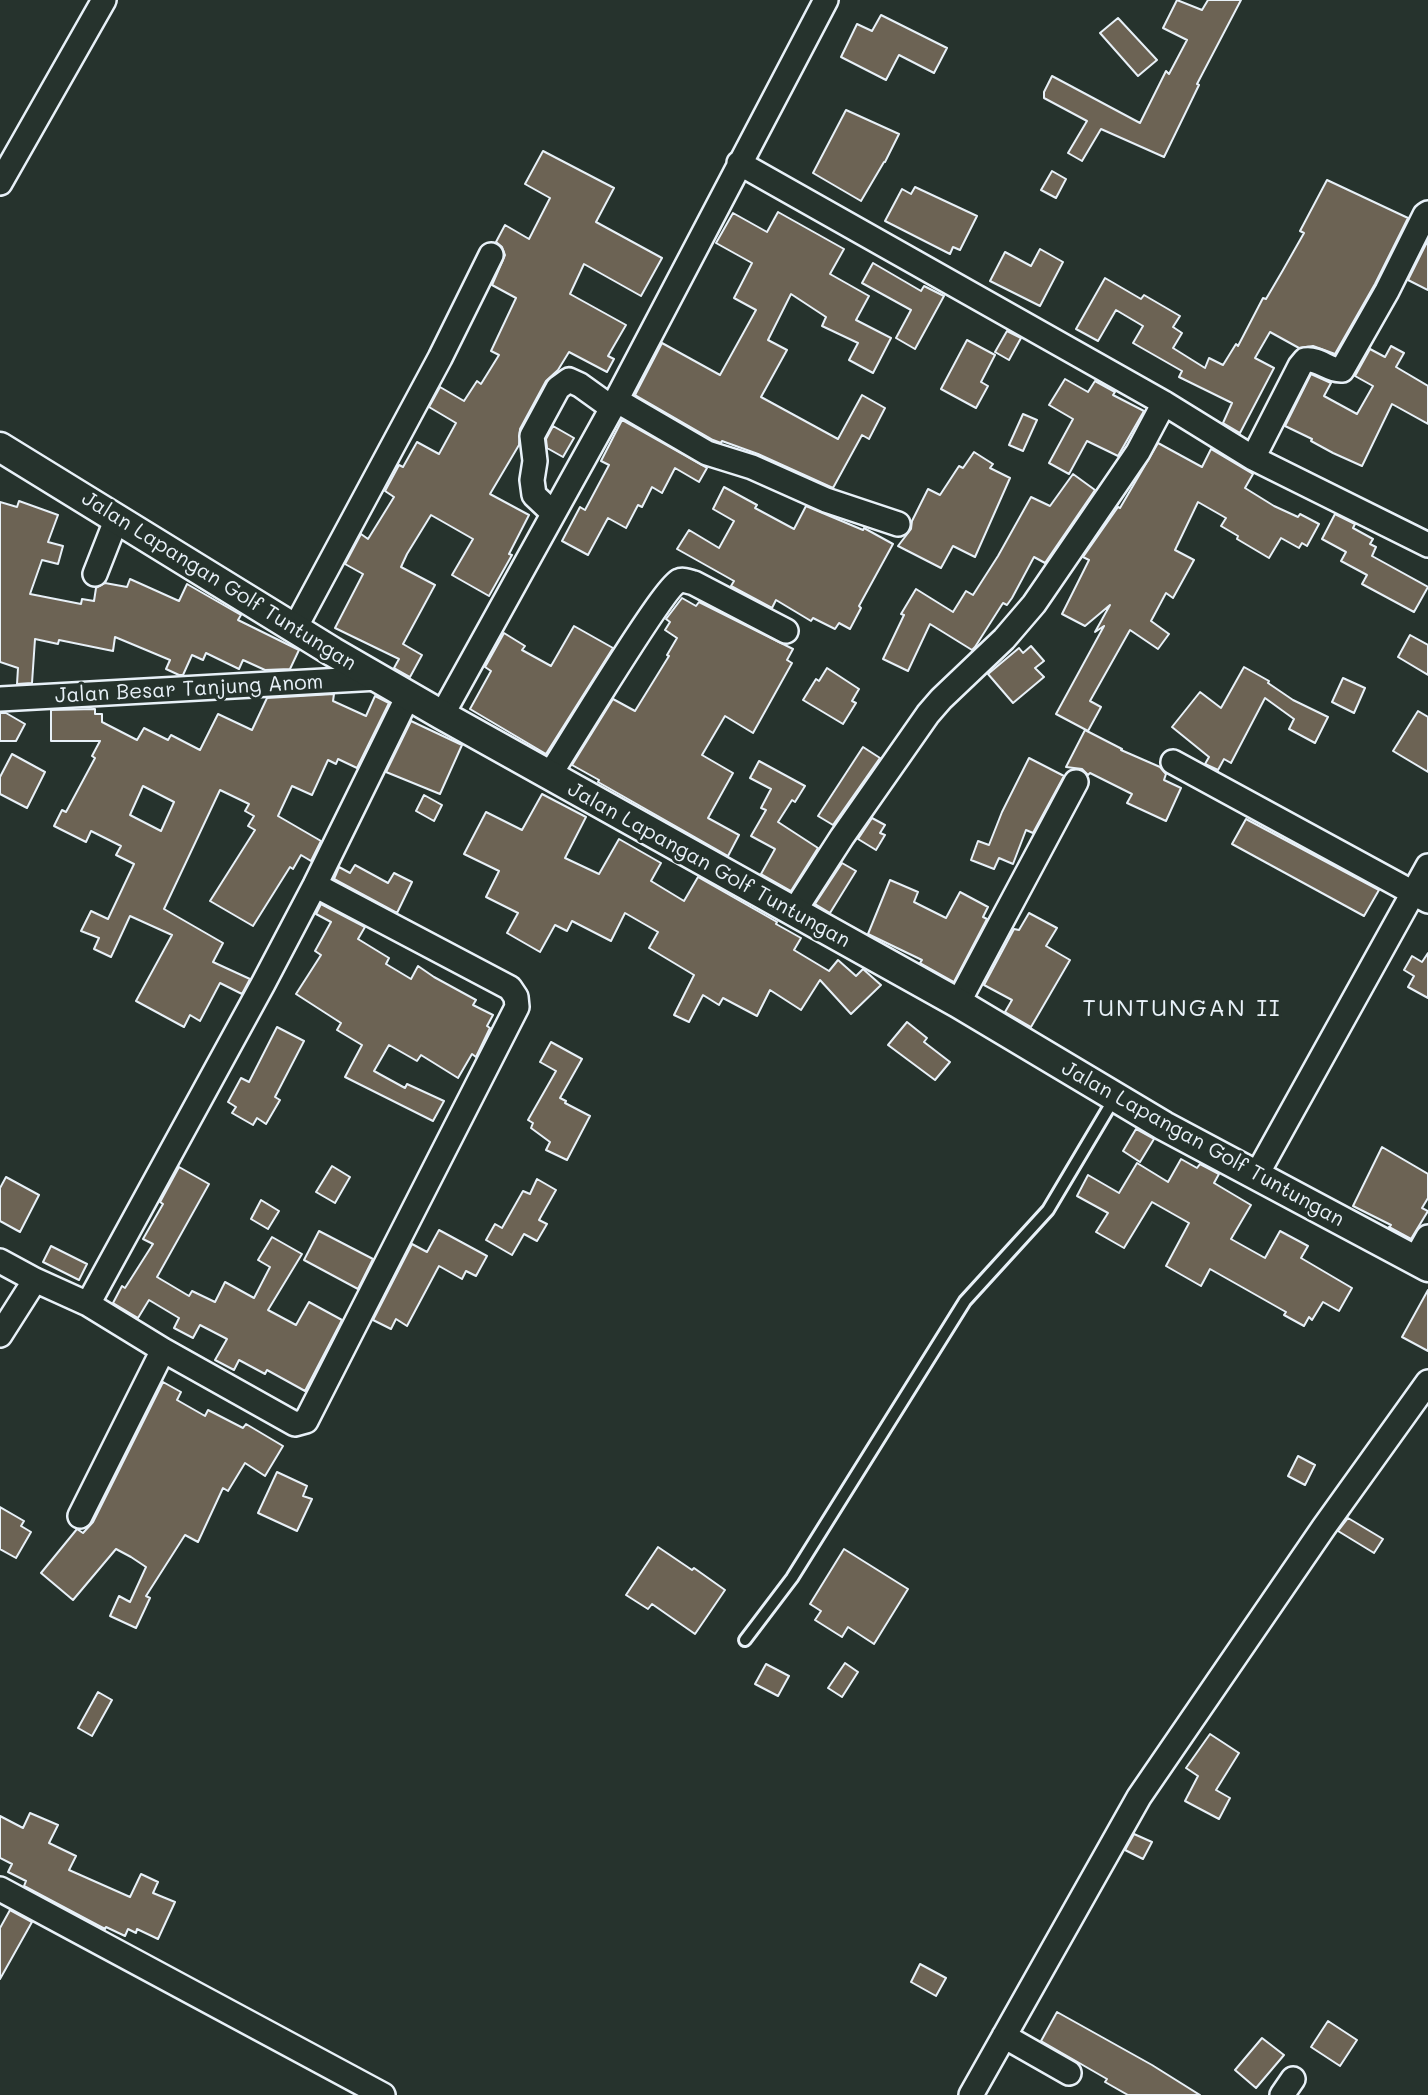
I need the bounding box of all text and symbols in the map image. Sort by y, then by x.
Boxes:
street label: Jalan Lapangan Golf Tuntungan [77,486,361,676]
street label: Jalan Besar Tanjung Anom [54,669,324,709]
street label: Jalan Lapangan Golf Tuntungan [563,777,855,953]
district label: TUNTUNGAN II [1084,995,1280,1023]
street label: Jalan Lapangan Golf Tuntungan [1057,1056,1349,1232]

